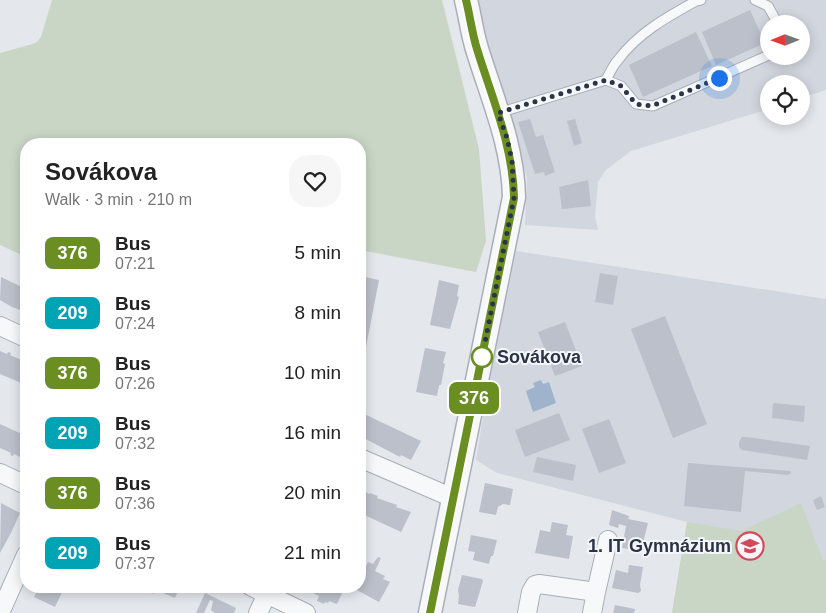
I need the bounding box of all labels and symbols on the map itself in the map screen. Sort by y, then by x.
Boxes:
north arrow [760,15,810,65]
your location [707,66,732,91]
marker: Sovákova [471,346,493,368]
place label: Sovákova [497,347,582,367]
line badge: 376 [445,382,503,414]
school or university icon: 1. IT Gymnázium [735,531,765,561]
place label: 1. IT Gymnázium [588,536,731,556]

